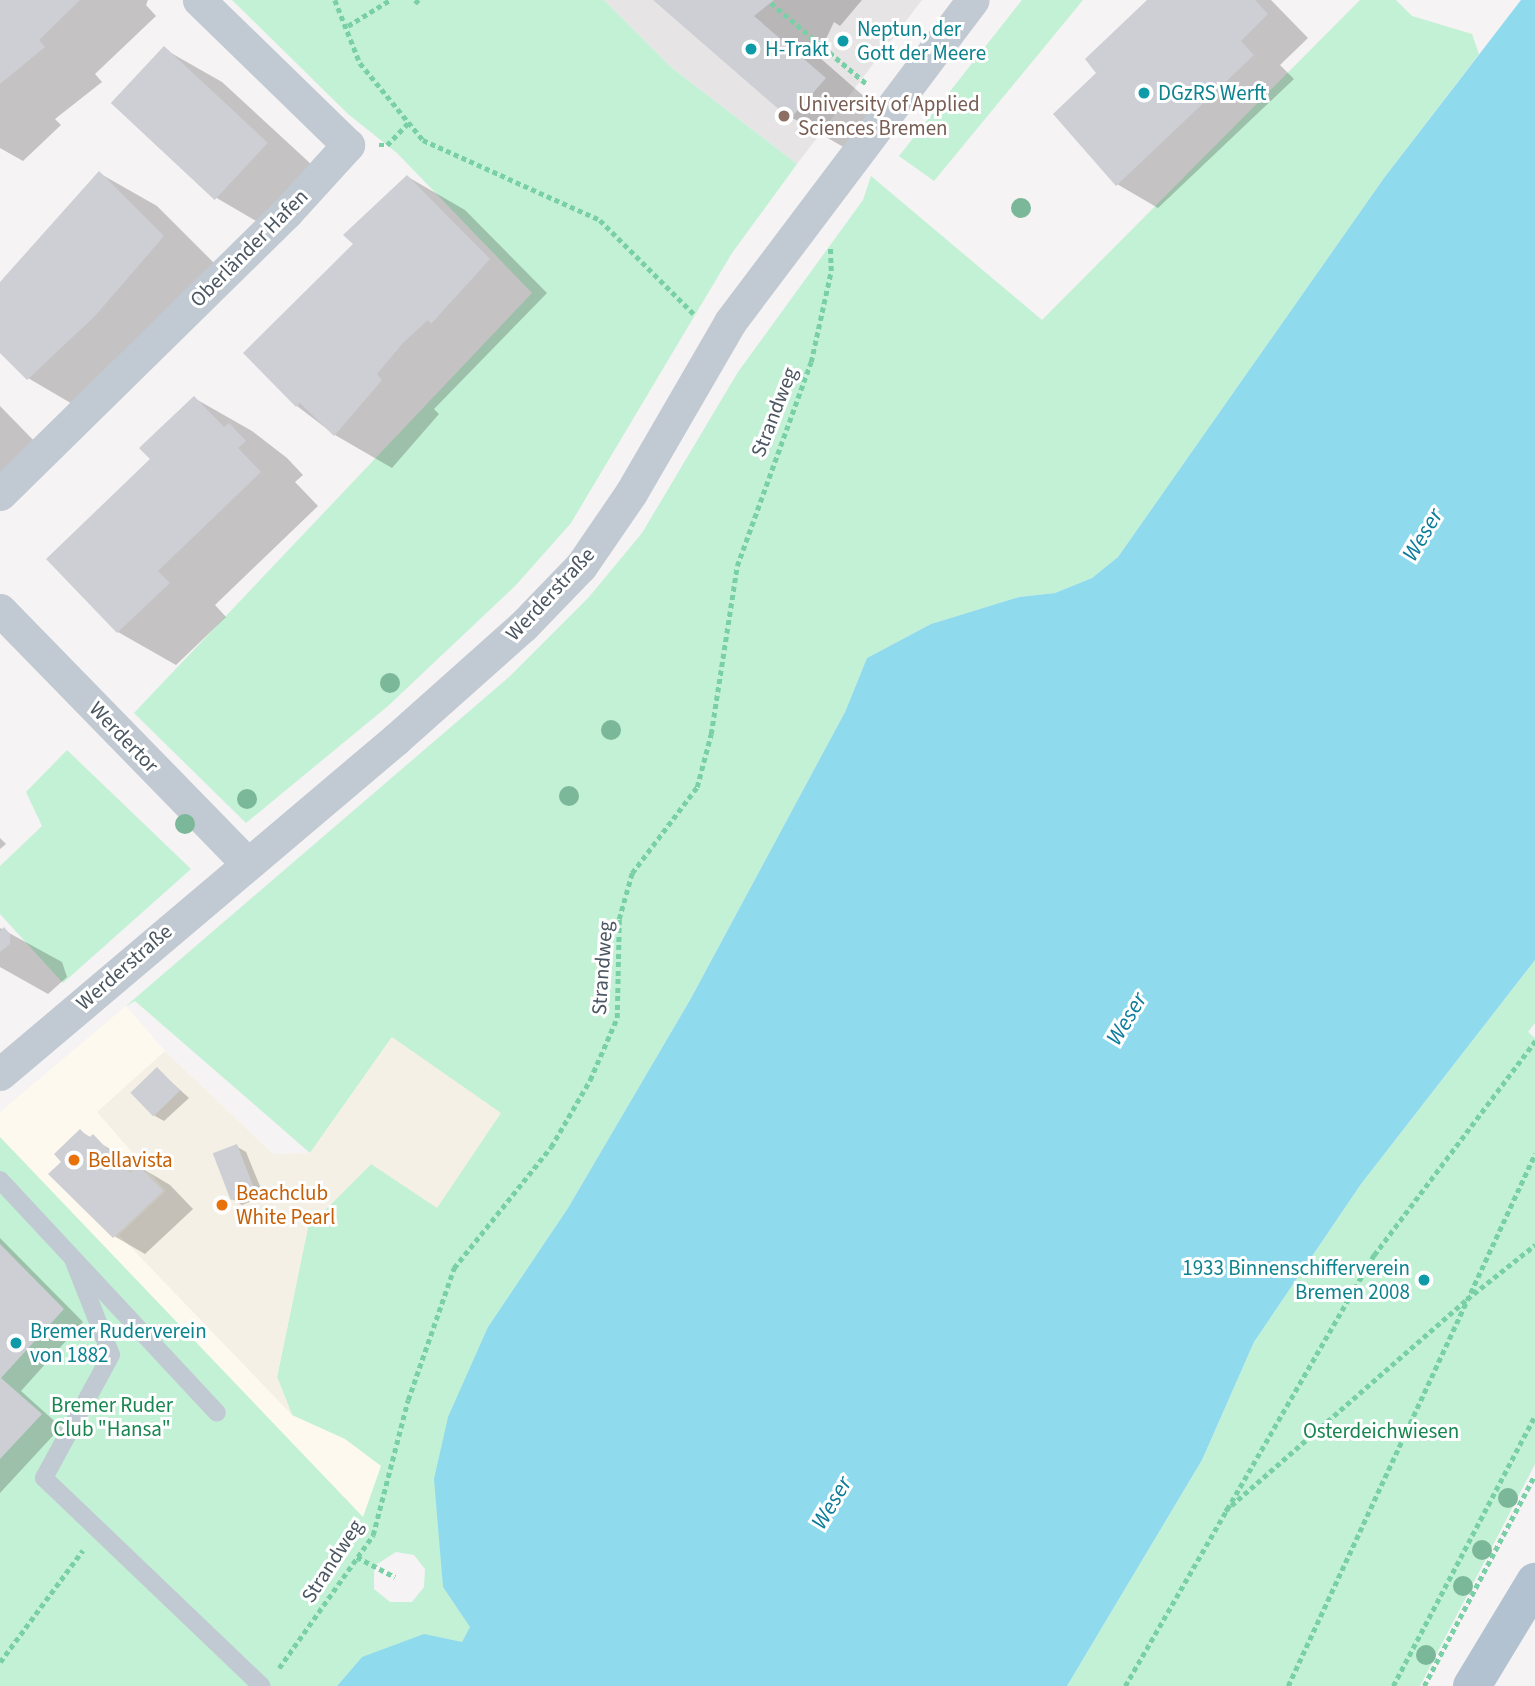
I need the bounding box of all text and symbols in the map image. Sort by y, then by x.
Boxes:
place label: Neptun, der Gott der Meere [857,16,986,66]
marker: Neptun, der Gott der Meere [835,33,851,49]
place label: H-Trakt [765,36,829,62]
marker: H-Trakt [743,41,759,57]
place label: DGzRS Werft [1158,80,1267,106]
marker: DGzRS Werft [1136,85,1152,101]
place label: University of Applied Sciences Bremen [798,91,980,141]
marker: University of Applied Sciences Bremen [776,108,792,124]
street label: Oberländer Hafen [185,184,313,312]
street label: Strandweg [745,364,803,460]
water label: Weser [1397,504,1449,566]
street label: Werderstraße [500,542,600,646]
street label: Werdertor [84,696,164,778]
street label: Werderstraße [71,919,177,1015]
street label: Strandweg [586,920,618,1016]
water label: Weser [1101,988,1153,1050]
place label: Bellavista [88,1147,173,1173]
marker: Bellavista [66,1152,82,1168]
place label: Beachclub White Pearl [236,1180,335,1230]
marker: Beachclub White Pearl [214,1197,230,1213]
place label: 1933 Binnenschifferverein Bremen 2008 [1182,1255,1410,1305]
marker: 1933 Binnenschifferverein Bremen 2008 [1416,1272,1432,1288]
place label: Bremer Ruderverein von 1882 [30,1318,207,1368]
marker: Bremer Ruderverein von 1882 [8,1335,24,1351]
park label: Bremer Ruder Club "Hansa" [51,1392,173,1442]
park label: Osterdeichwiesen [1303,1418,1459,1444]
water label: Weser [806,1472,858,1534]
street label: Strandweg [296,1515,368,1607]

